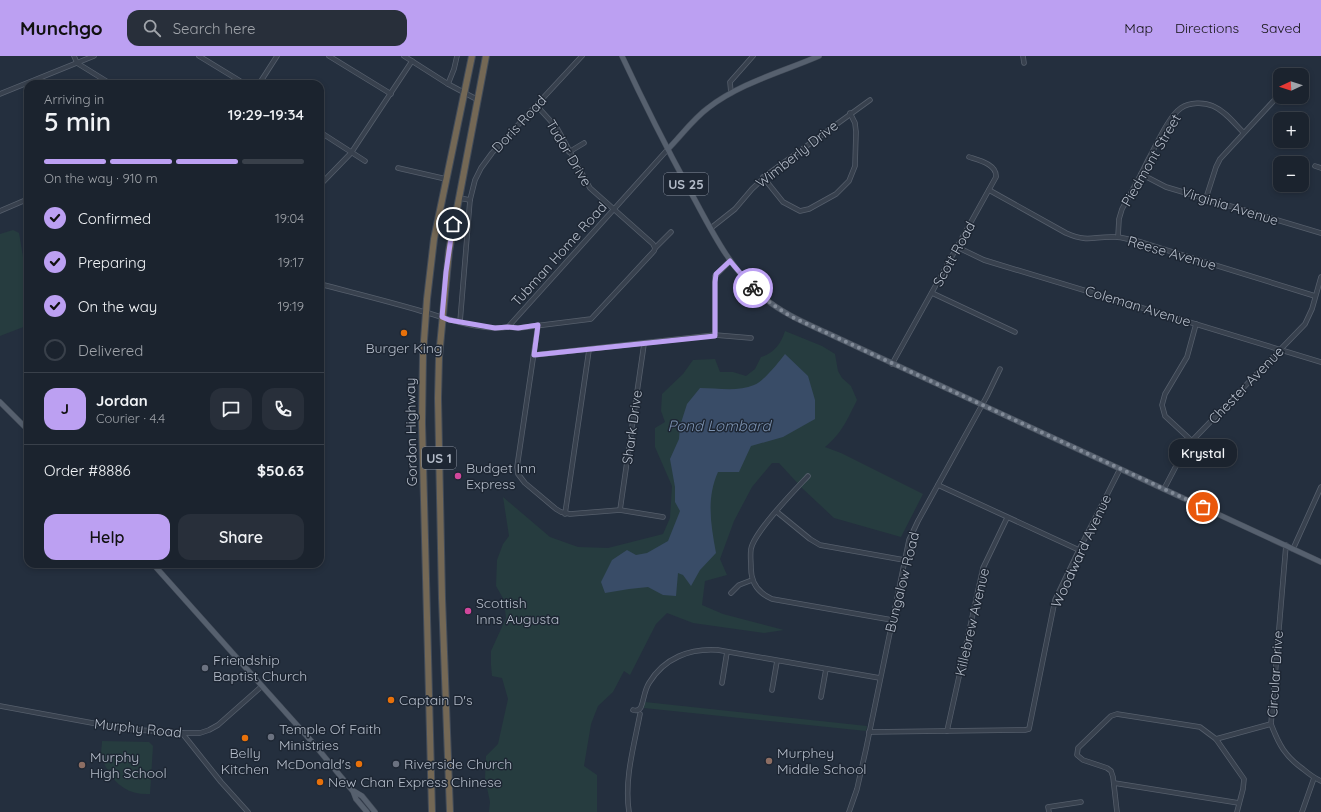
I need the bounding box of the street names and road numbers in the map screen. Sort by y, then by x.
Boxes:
street label: Doris Road [488,91,550,157]
street label: Piedmont Street [1117,110,1185,209]
street label: Tudor Drive [542,116,596,190]
street label: Wimberly Drive [752,116,842,192]
road number: US 25 [664,173,708,195]
street label: Virginia Avenue [1179,183,1281,229]
street label: Tubman Home Road [507,198,611,310]
street label: Scott Road [929,218,979,290]
street label: Reese Avenue [1126,232,1218,274]
street label: Coleman Avenue [1083,281,1193,331]
street label: Chester Avenue [1204,342,1288,428]
street label: Gordon Highway [401,377,421,487]
street label: Shark Drive [618,389,646,465]
road number: US 1 [422,447,456,469]
street label: Woodward Avenue [1047,491,1115,611]
street label: Bungalow Road [881,530,923,634]
street label: Killebrew Avenue [951,566,993,678]
street label: Circular Drive [1263,630,1287,718]
street label: Murphy Road [93,714,183,742]

